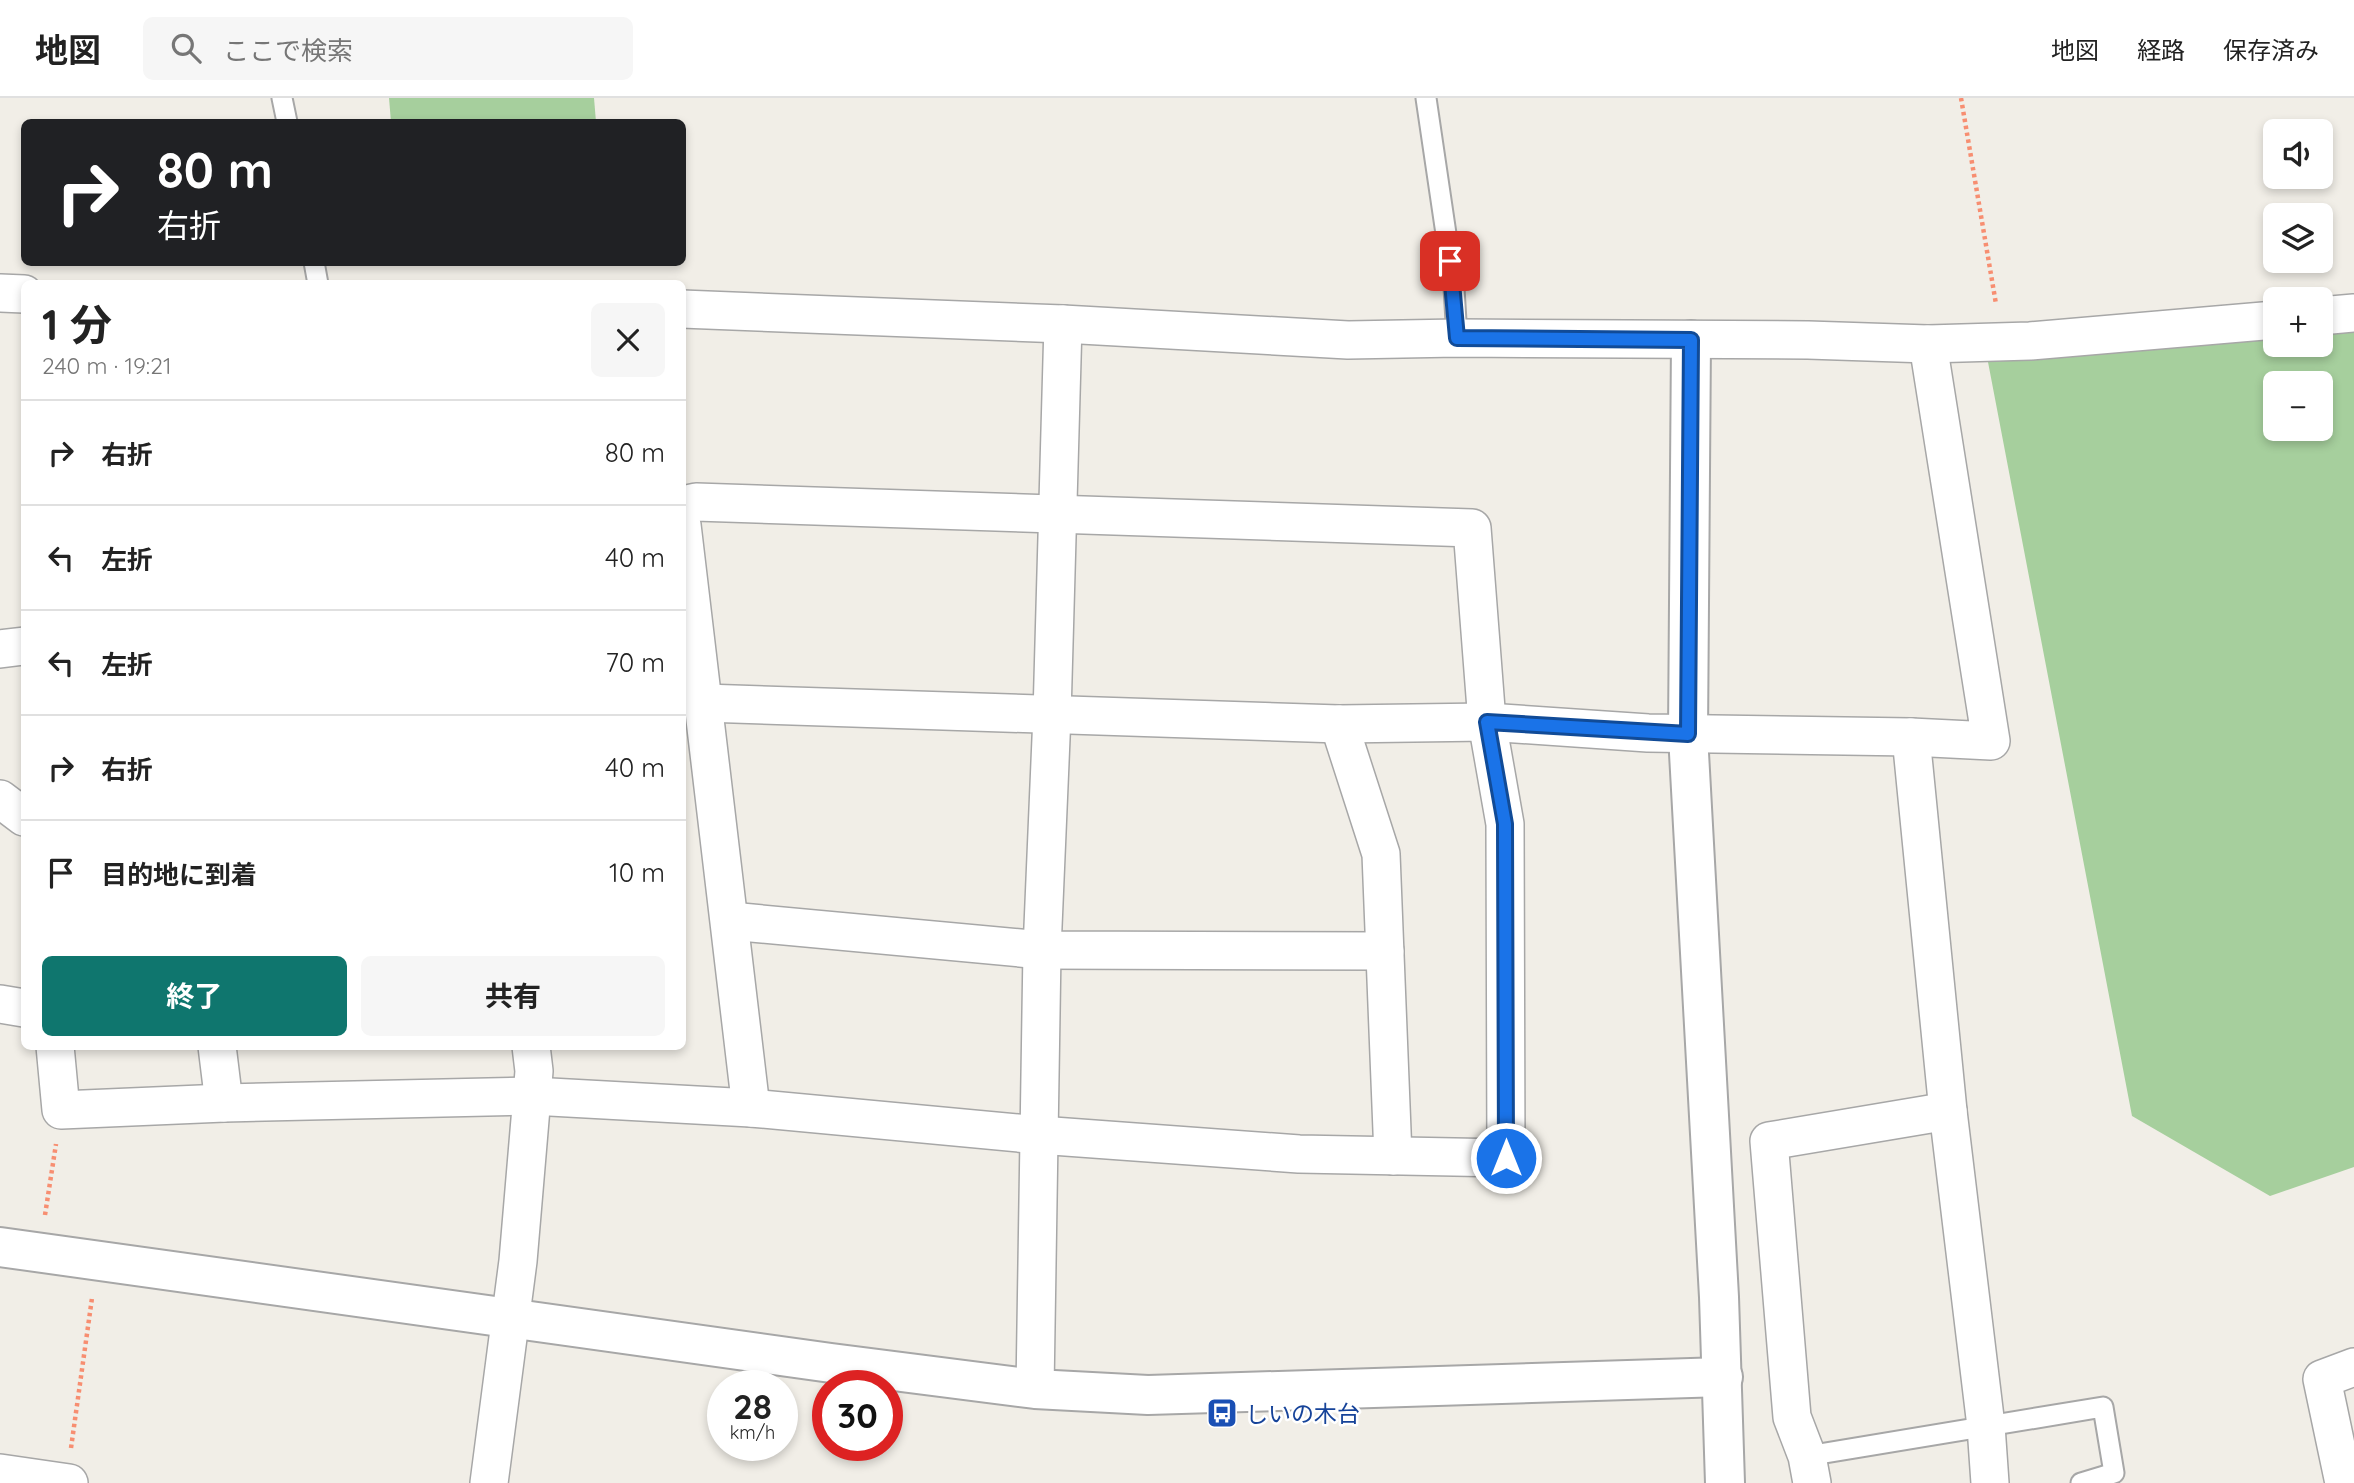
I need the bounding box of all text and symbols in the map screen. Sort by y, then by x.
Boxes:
search box [143,17,633,80]
text: 地図 [35,29,101,70]
icon: search [167,29,205,67]
text: ここで検索 [223,34,353,67]
text: 地図 [2051,35,2099,65]
text: 経路 [2137,35,2185,65]
text: 保存済み [2223,35,2319,65]
map controls [2263,119,2333,441]
button: sound [2263,119,2333,189]
text: 80 m [157,139,273,200]
icon: right [42,147,133,238]
button: layers [2263,203,2333,273]
text: 右折 [157,205,221,245]
pin [1420,231,1480,291]
icon: arrive [1431,242,1469,280]
button: + [2263,287,2333,357]
text: 1 分 [42,298,112,351]
button: close [591,303,665,377]
text: 240 m · 19:21 [42,351,171,380]
button: − [2263,371,2333,441]
icon: right [42,434,80,472]
text: 80 m [605,436,665,469]
text: 右折 [101,438,153,471]
icon: left [42,539,80,577]
text: 40 m [605,541,665,574]
text: 左折 [101,543,153,576]
icon: left [42,644,80,682]
text: 70 m [605,646,665,679]
text: 左折 [101,648,153,681]
icon: right [42,749,80,787]
text: 40 m [605,751,665,784]
text: 右折 [101,753,153,786]
icon: arrive [42,854,80,892]
text: 10 m [609,856,665,889]
text: 目的地に到着 [101,858,257,891]
button: 終了 [42,956,347,1036]
button: 共有 [361,956,665,1036]
position arrow [1469,1121,1543,1195]
speed limit sign: 30 [812,1370,903,1461]
text: 28 [733,1384,772,1428]
bus stop icon: しいの木台 [1205,1396,1239,1430]
place label: しいの木台 [1245,1399,1360,1428]
text: km/h [730,1421,775,1444]

